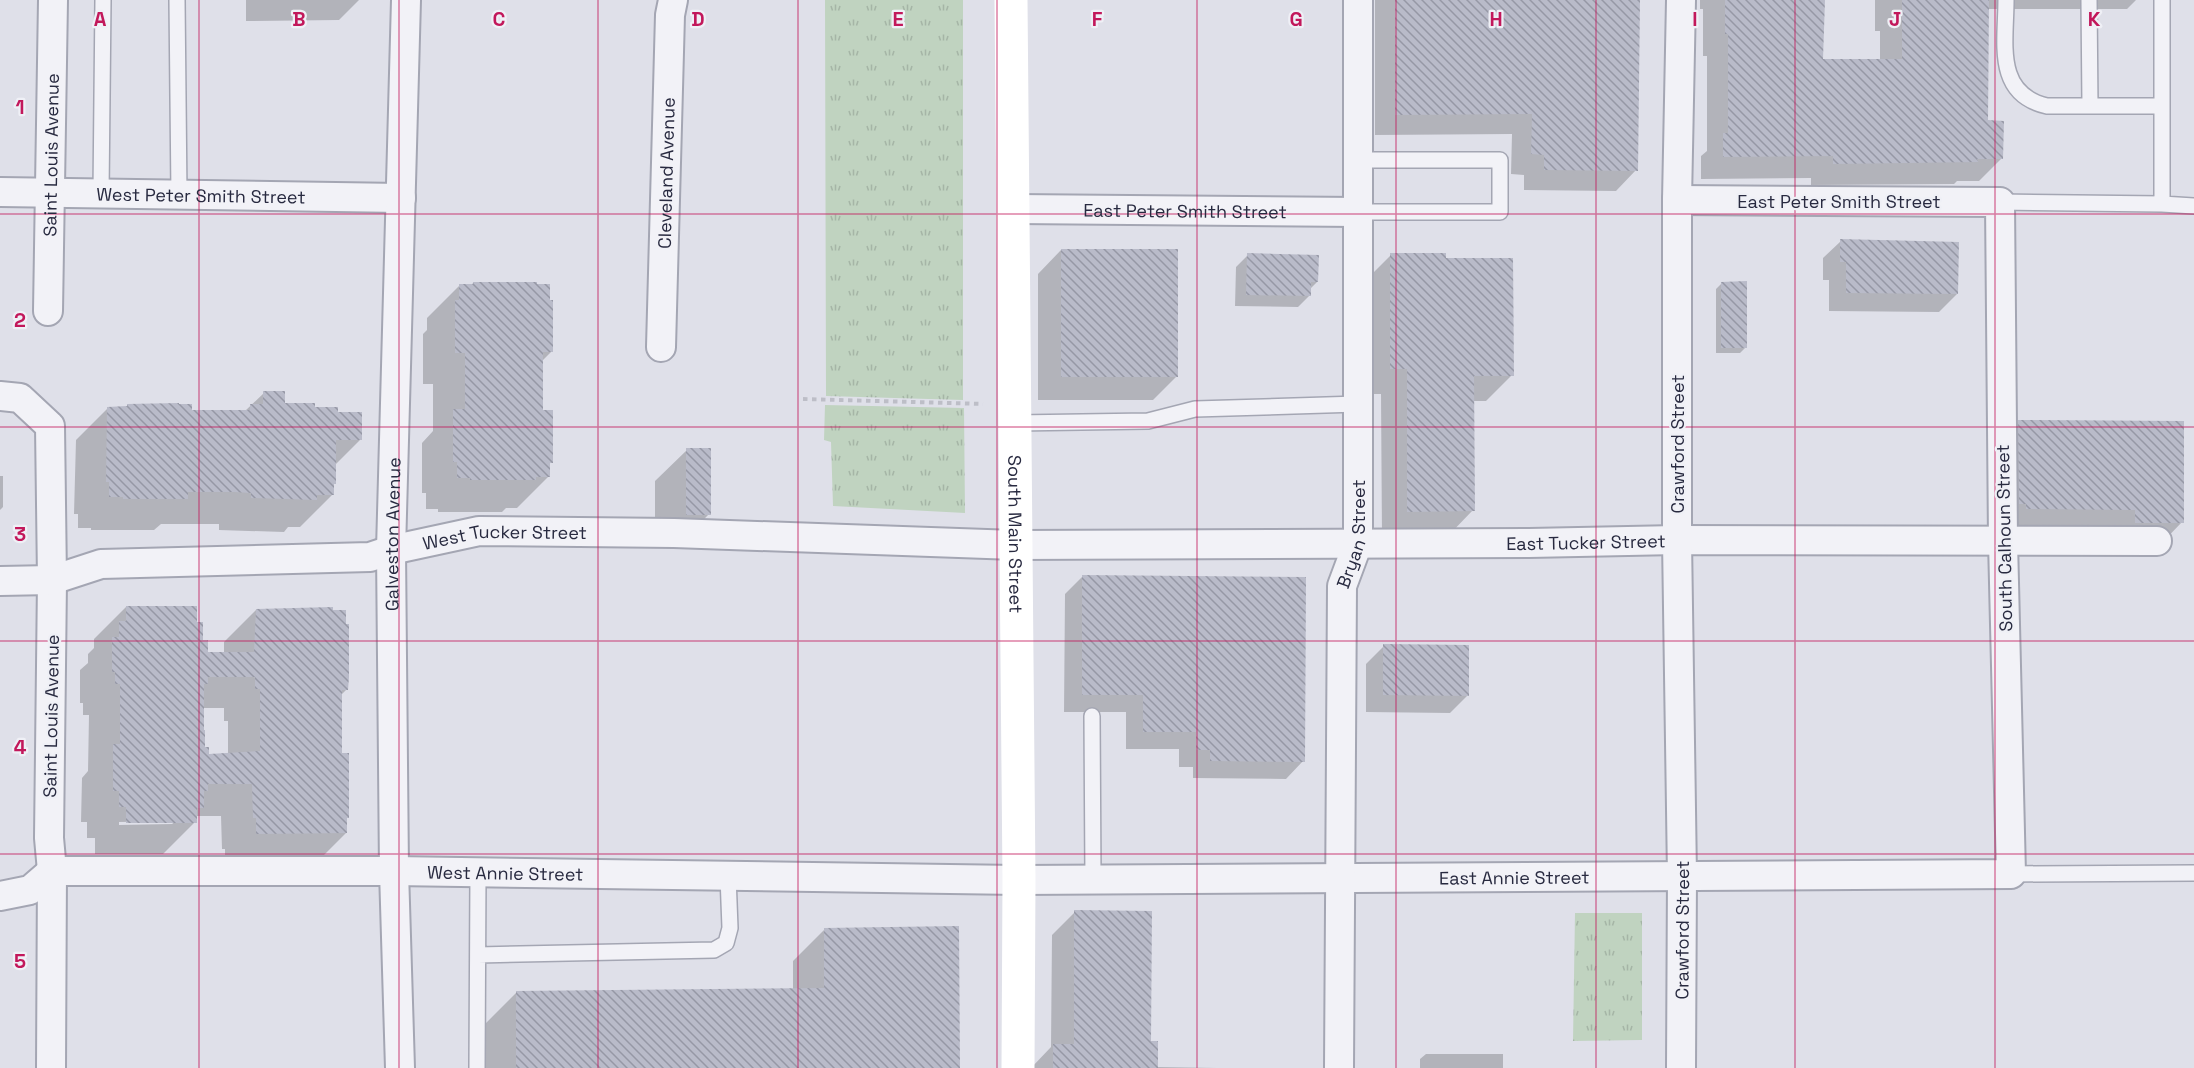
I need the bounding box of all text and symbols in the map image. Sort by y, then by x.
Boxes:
text: A [94,6,107,32]
text: B [292,6,306,32]
text: C [493,6,506,32]
text: D [691,6,705,32]
text: E [892,6,904,32]
text: F [1092,6,1103,32]
text: G [1289,6,1303,32]
text: H [1489,6,1503,32]
text: I [1692,6,1698,32]
text: J [1889,6,1901,32]
text: K [2088,6,2101,32]
street label: Saint Louis Avenue [38,73,63,237]
text: 1 [15,94,25,120]
street label: Cleveland Avenue [652,97,679,249]
street label: West Peter Smith Street [96,182,306,208]
street label: East Peter Smith Street [1737,190,1941,213]
street label: East Peter Smith Street [1083,198,1287,223]
text: 2 [14,307,26,333]
street label: Crawford Street [1666,375,1689,513]
street label: South Calhoun Street [1991,444,2017,632]
street label: South Main Street [1004,455,1028,613]
street label: Galveston Avenue [379,457,405,611]
street label: Bryan Street [1331,479,1370,591]
street label: West Tucker Street [420,519,587,554]
text: 3 [14,521,26,547]
street label: East Tucker Street [1506,529,1666,555]
street label: Saint Louis Avenue [38,634,64,798]
text: 4 [14,734,27,760]
street label: West Annie Street [427,860,584,885]
street label: Crawford Street [1670,860,1694,1000]
street label: East Annie Street [1439,865,1590,889]
text: 5 [14,948,26,974]

